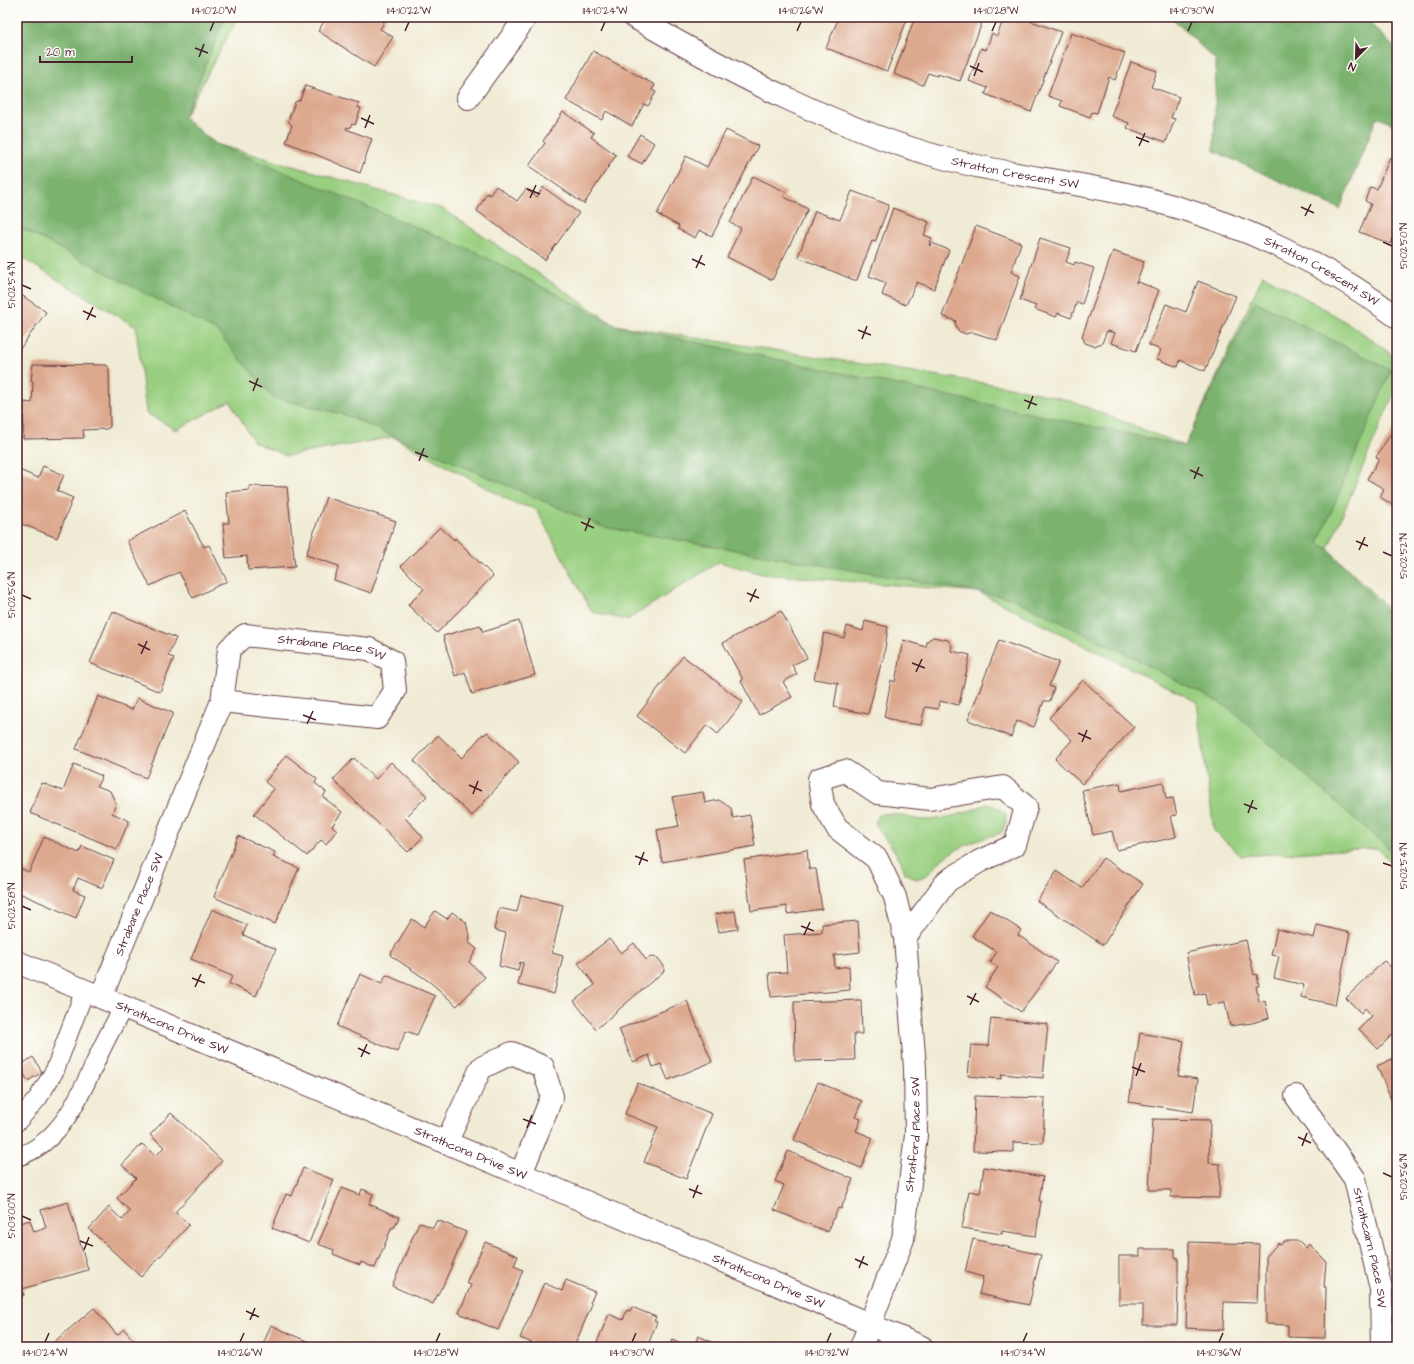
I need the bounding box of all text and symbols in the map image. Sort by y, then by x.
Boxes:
text: 114°10'20"W [192,4,237,18]
text: 114°10'22"W [387,4,432,18]
text: 114°10'24"W [582,4,628,18]
text: 114°10'26"W [779,4,824,18]
text: 114°10'28"W [974,4,1019,18]
text: 114°10'30"W [1170,4,1215,18]
scale bar [40,38,132,64]
north arrow [1336,38,1376,78]
text: 20 m [46,44,75,61]
text: N [1346,58,1358,75]
street label: Stratton Crescent SW [949,152,1080,194]
text: 51°02'50"N [1397,223,1411,269]
street label: Stratton Crescent SW [1261,232,1382,310]
text: 51°02'54"N [5,262,19,308]
text: 51°02'52"N [1397,533,1411,579]
text: 51°02'56"N [5,572,19,618]
street label: Strabane Place SW [277,631,389,665]
text: 51°02'54"N [1397,843,1411,889]
street label: Strabane Place SW [111,850,168,958]
text: 51°02'58"N [5,883,19,929]
street label: Strathcona Drive SW [113,996,231,1059]
street label: Stratford Place SW [901,1076,925,1193]
street label: Strathcona Drive SW [412,1122,530,1185]
text: 51°02'56"N [1397,1154,1411,1200]
street label: Strathcairn Place SW [1348,1186,1389,1308]
text: 51°03'00"N [5,1194,19,1238]
street label: Strathcona Drive SW [709,1249,827,1313]
text: 114°10'24"W [22,1346,68,1360]
text: 114°10'26"W [218,1346,263,1360]
text: 114°10'28"W [414,1346,459,1360]
text: 114°10'30"W [610,1346,655,1360]
text: 114°10'32"W [805,1346,849,1360]
text: 114°10'34"W [1001,1346,1046,1360]
text: 114°10'36"W [1197,1346,1242,1360]

